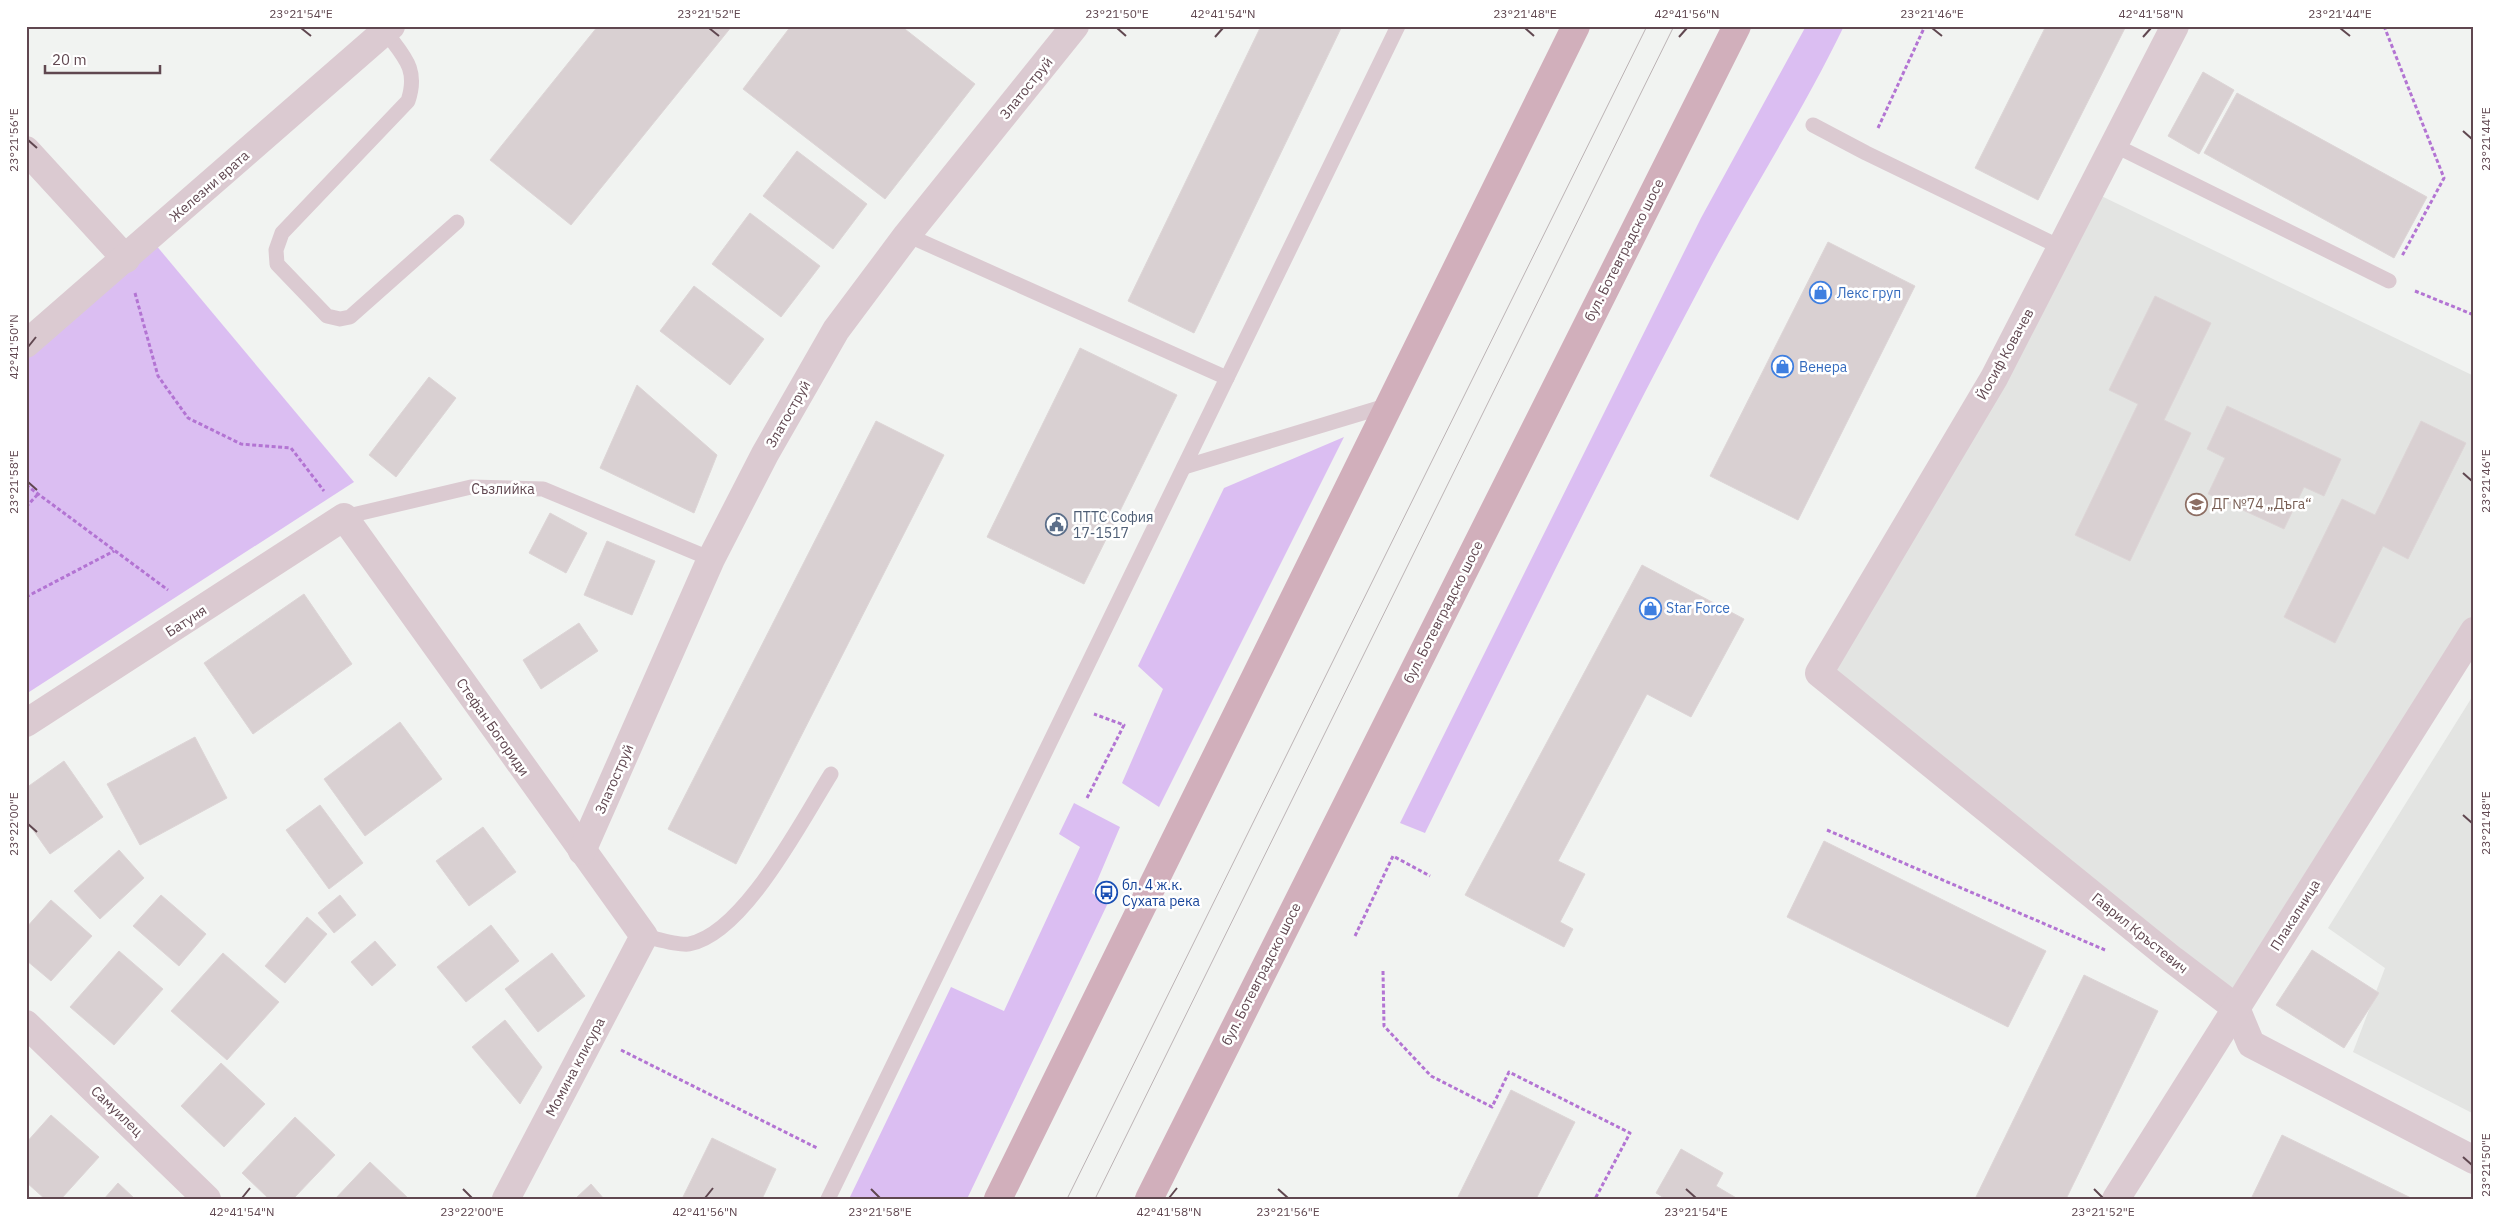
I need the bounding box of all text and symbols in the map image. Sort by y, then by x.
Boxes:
text: 23°21'54"E [269,6,333,21]
text: 23°21'52"E [677,6,741,21]
text: 23°21'50"E [1085,6,1149,21]
text: 42°41'54"N [1190,6,1256,21]
text: 23°21'48"E [1493,6,1557,21]
text: 42°41'56"N [1654,6,1720,21]
text: 23°21'46"E [1900,6,1964,21]
text: 42°41'58"N [2118,6,2184,21]
text: 23°21'44"E [2308,6,2372,21]
scale bar [45,42,160,74]
text: 20 m [52,50,87,69]
street label: Златоструй [996,53,1056,123]
text: 23°21'44"E [2478,107,2493,171]
text: 23°21'56"E [6,108,21,172]
street label: Железни врата [165,146,253,226]
street label: бул. Ботевградско шосе [1580,175,1668,324]
shop icon: Лекс груп [1809,281,1833,305]
place label: Лекс груп [1837,284,1901,302]
street label: Йосиф Ковачев [1972,305,2038,403]
text: 42°41'50"N [6,314,21,380]
shop icon: Венера [1771,355,1795,379]
place label: Венера [1799,358,1848,376]
street label: Златоструй [762,377,814,451]
text: 23°21'46"E [2478,449,2493,513]
text: 23°21'58"E [6,450,21,514]
street label: Съзлийка [471,480,535,498]
school or university icon: ДГ №74 „Дъга“ [2184,492,2208,516]
place label: ДГ №74 „Дъга“ [2212,495,2312,513]
place label: ПТТС София 17-1517 [1073,508,1154,542]
public building icon: ПТТС София 17-1517 [1045,513,1069,537]
street label: бул. Ботевградско шосе [1399,537,1487,686]
shop icon: Star Force [1638,596,1662,620]
place label: Star Force [1666,599,1730,617]
street label: Батуня [162,601,210,641]
street label: Стефан Богориди [452,674,534,780]
street label: Златоструй [591,741,637,817]
text: 23°21'48"E [2478,791,2493,855]
text: 23°22'00"E [6,792,21,856]
place label: бл. 4 ж.к. Сухата река [1122,876,1201,910]
street label: Плакалница [2266,876,2324,954]
bus stop icon: бл. 4 ж.к. Сухата река [1094,881,1118,905]
street label: Гаврил Кръстевич [2088,889,2192,977]
street label: бул. Ботевградско шосе [1217,899,1305,1048]
street label: Момина клисура [541,1014,609,1120]
street label: Самуилец [87,1082,147,1141]
text: 23°21'50"E [2478,1133,2493,1197]
text: 42°41'54"N [209,1204,275,1219]
text: 23°22'00"E [440,1204,504,1219]
text: 42°41'56"N [672,1204,738,1219]
text: 23°21'58"E [848,1204,912,1219]
text: 42°41'58"N [1136,1204,1202,1219]
text: 23°21'56"E [1256,1204,1320,1219]
text: 23°21'54"E [1664,1204,1728,1219]
text: 23°21'52"E [2071,1204,2135,1219]

